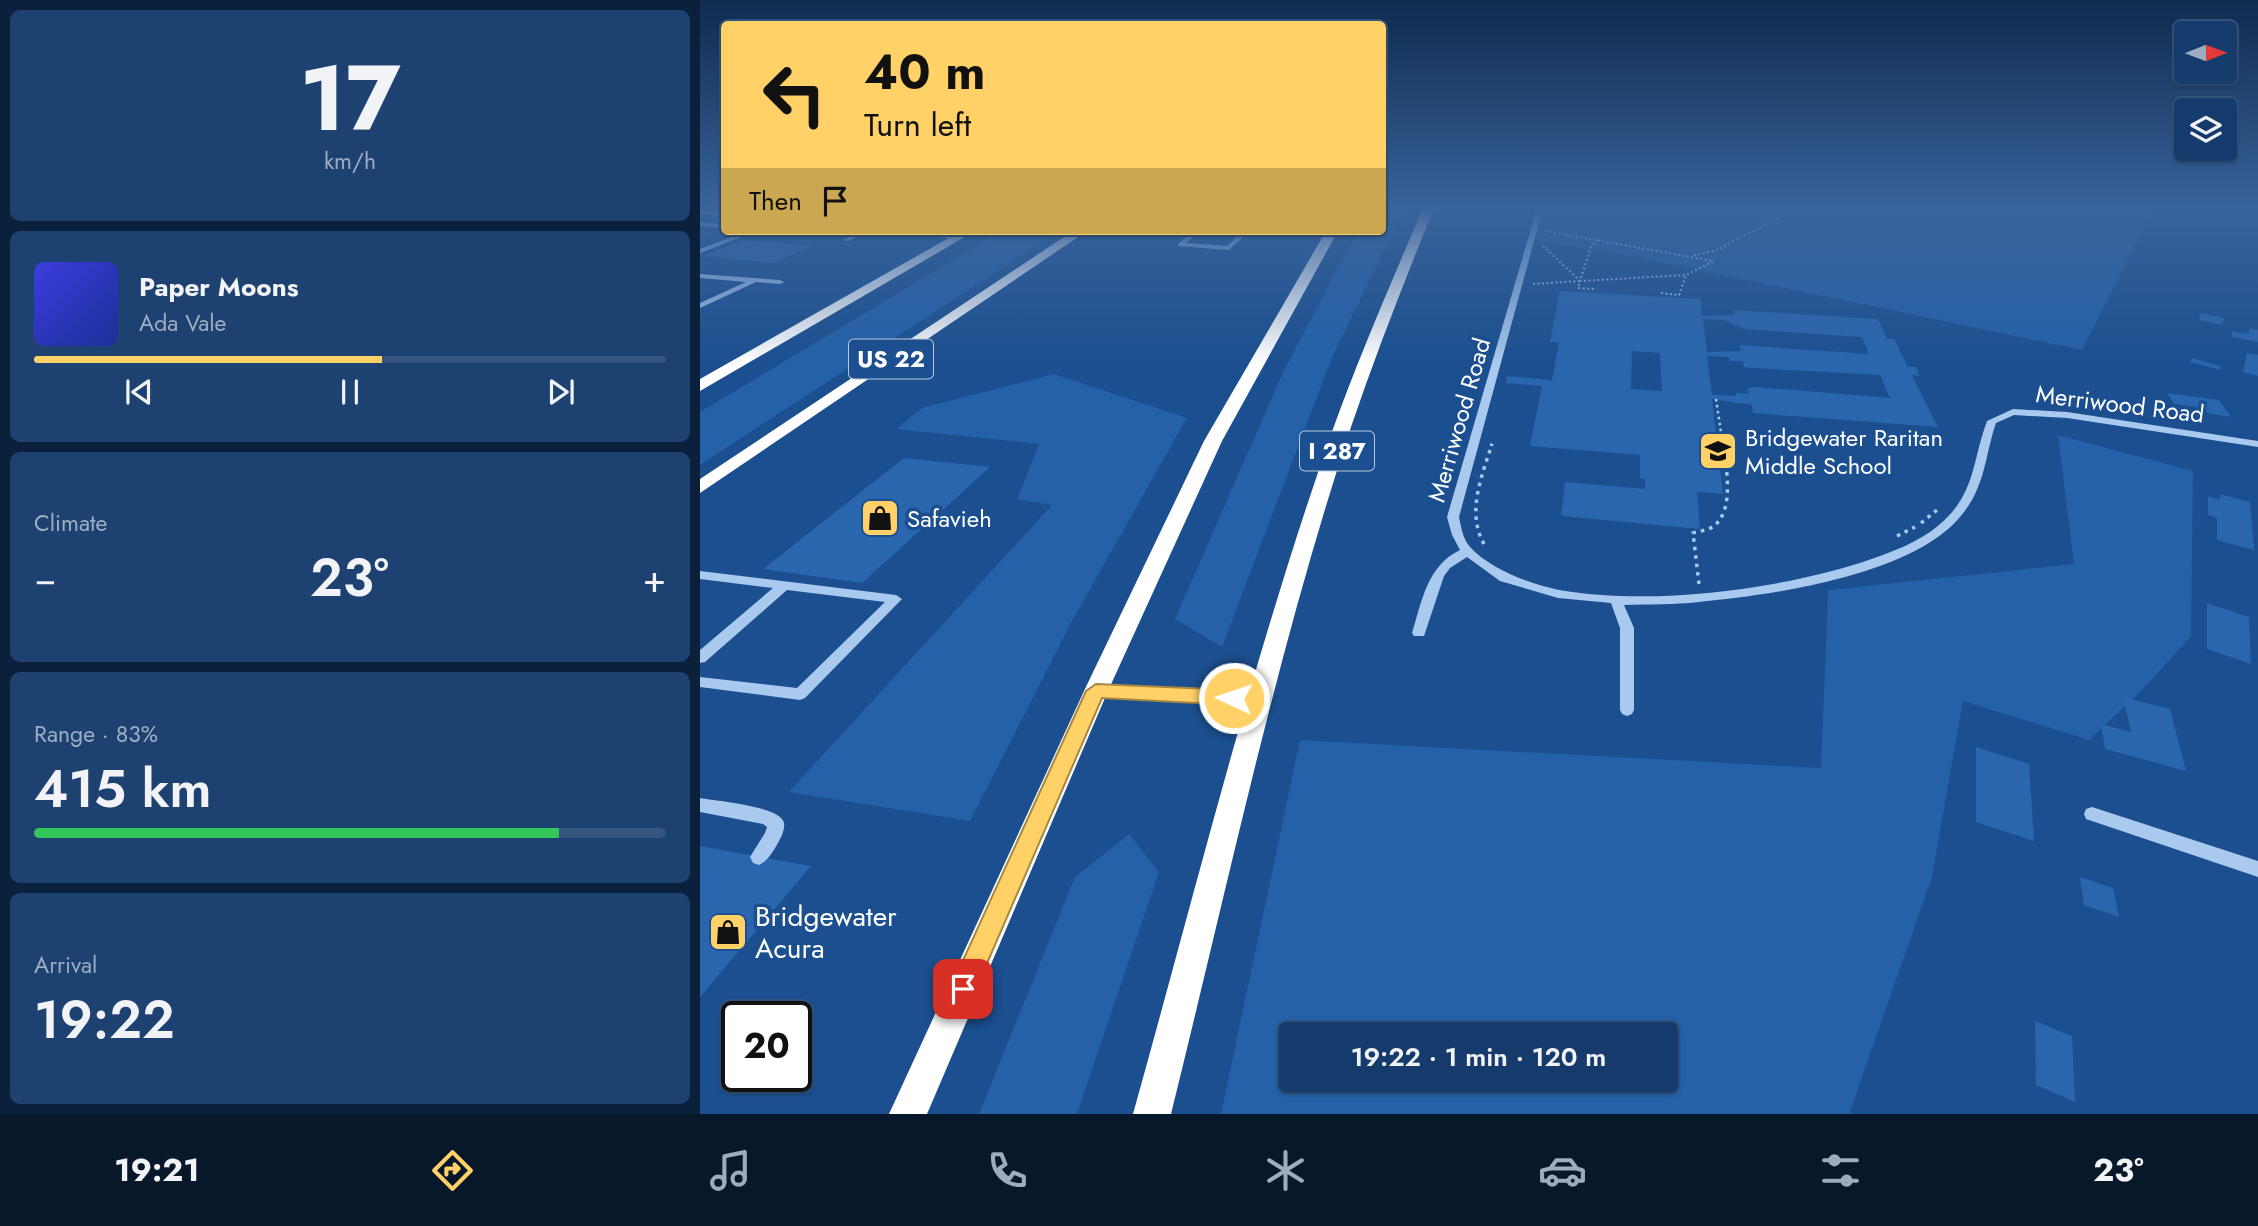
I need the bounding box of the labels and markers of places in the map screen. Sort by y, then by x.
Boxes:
place label: Bridgewater Raritan Middle School [1745,420,1943,483]
school or university icon: Bridgewater Raritan Middle School [1697,430,1739,472]
shop icon: Safavieh [859,497,901,539]
place label: Safavieh [907,501,992,536]
place label: Bridgewater Acura [755,896,897,969]
shop icon: Bridgewater Acura [707,911,749,953]
pin [933,959,993,1019]

